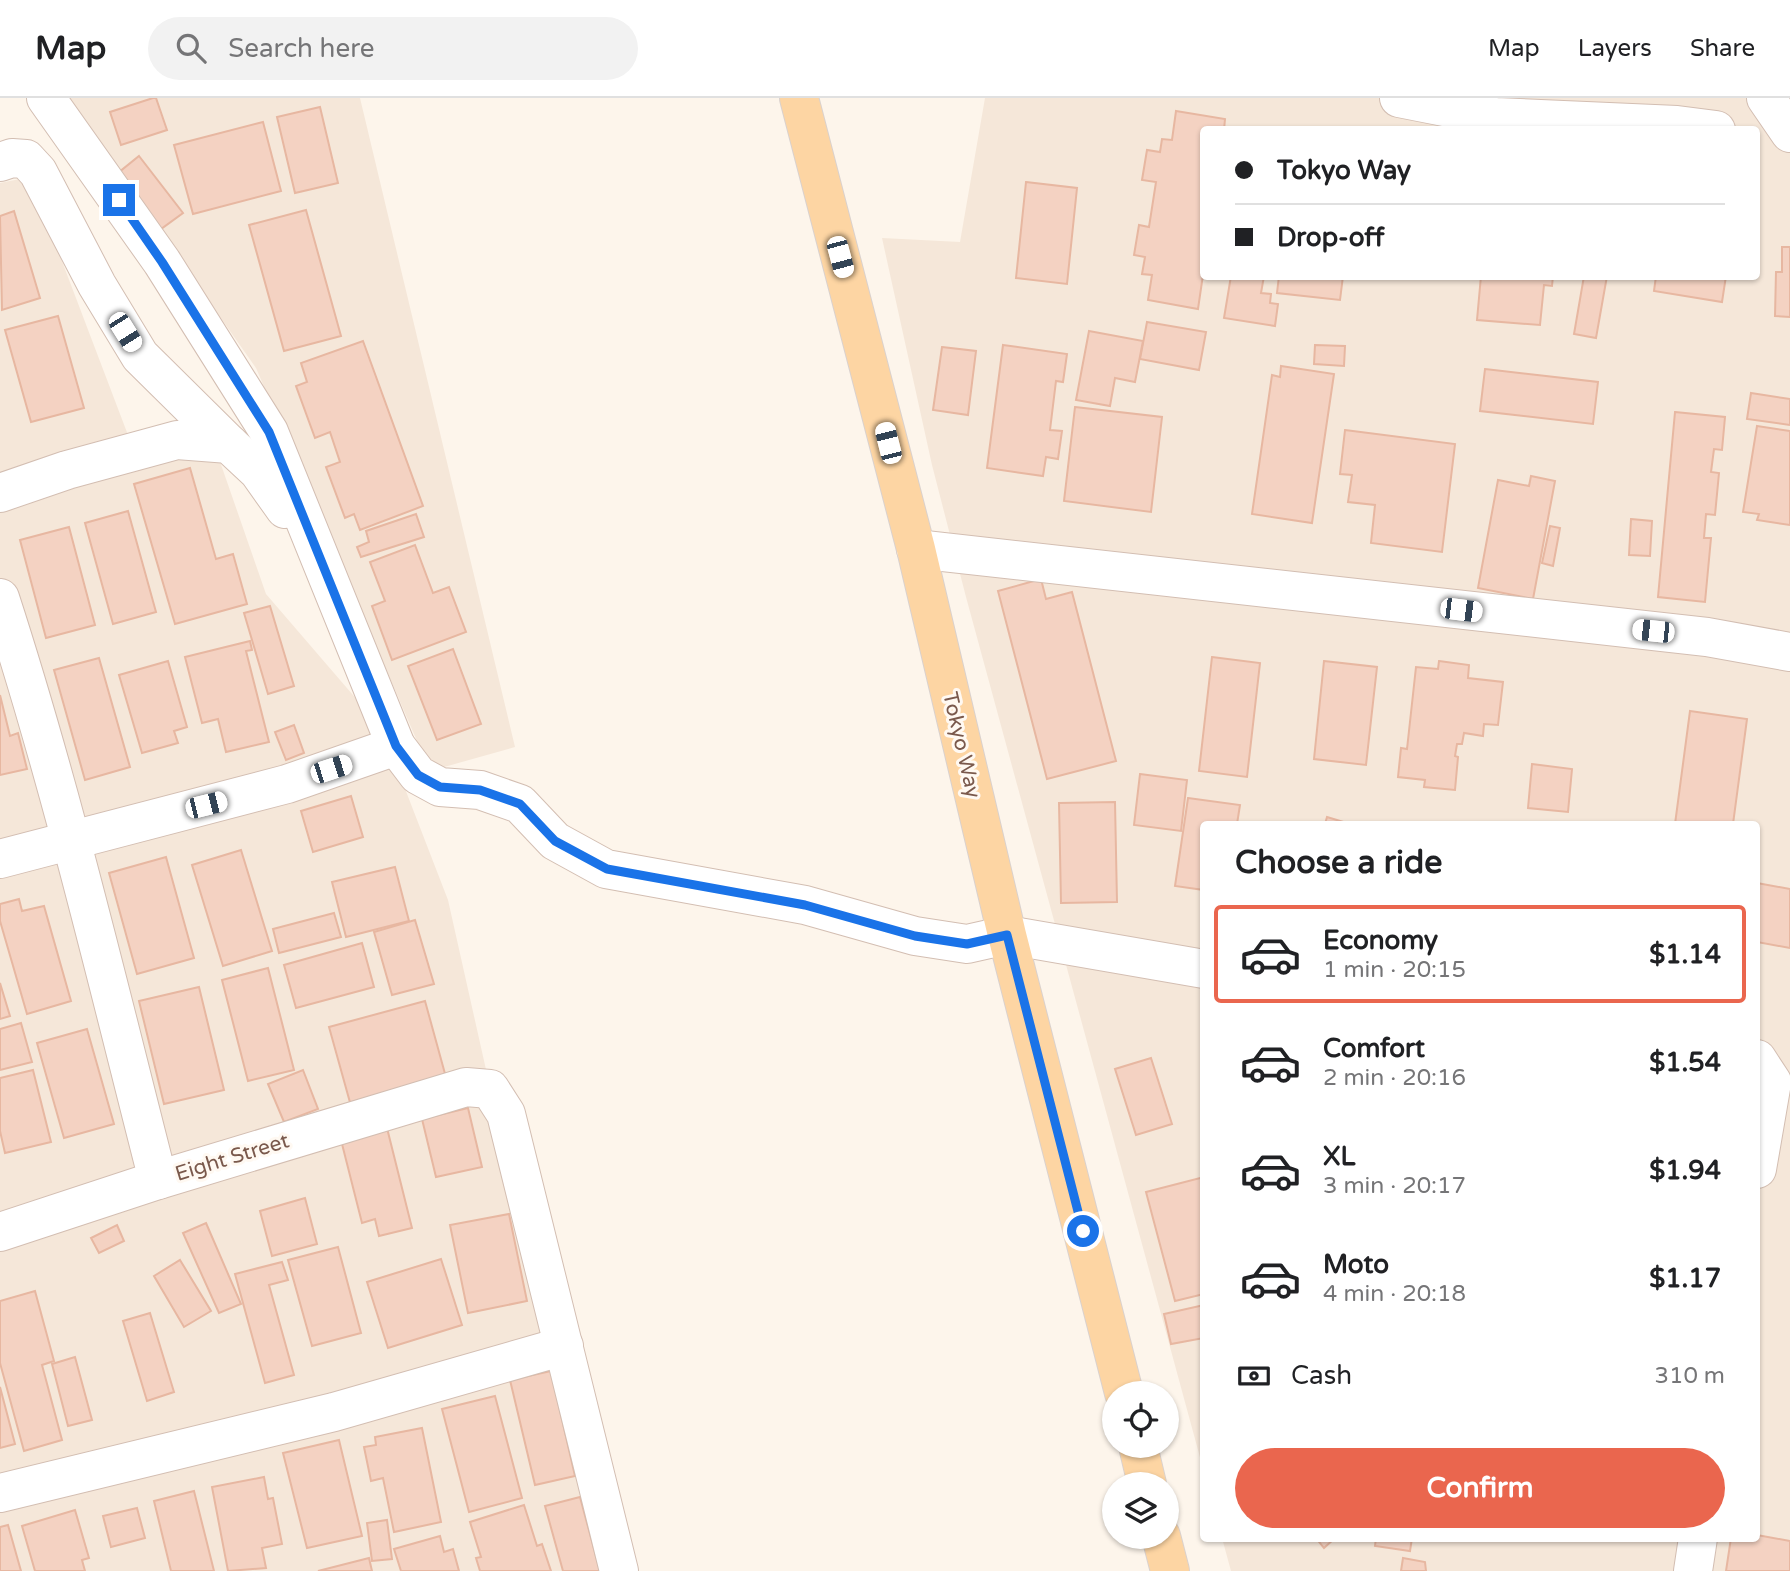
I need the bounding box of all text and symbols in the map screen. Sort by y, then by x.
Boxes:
search box [148,17,638,80]
text: Map [35,29,106,68]
icon: search [172,29,210,67]
text: Search here [228,33,374,64]
text: Map [1488,34,1540,63]
text: Layers [1578,34,1652,63]
text: Share [1690,34,1755,63]
text: Tokyo Way [1277,155,1411,186]
route end [103,184,135,216]
text: Drop-off [1277,222,1384,253]
car [825,234,856,280]
car [105,309,146,355]
car [873,420,904,466]
car [1439,597,1484,623]
car [1632,618,1675,644]
street label: Tokyo Way [937,690,986,801]
car [308,753,355,785]
car [184,790,229,820]
text: Choose a ride [1235,844,1442,882]
icon: car [1239,923,1302,986]
text: Economy [1323,925,1438,956]
text: $1.14 [1649,939,1721,970]
text: 1 min · 20:15 [1323,956,1466,984]
icon: car [1239,1031,1302,1094]
text: Comfort [1323,1033,1425,1064]
text: $1.54 [1649,1047,1721,1078]
text: 2 min · 20:16 [1323,1064,1466,1092]
street label: Eight Street [172,1128,292,1187]
icon: car [1239,1139,1302,1202]
text: XL [1323,1141,1355,1172]
text: $1.94 [1649,1155,1721,1186]
text: 3 min · 20:17 [1323,1172,1466,1200]
route start [1067,1215,1099,1247]
icon: car [1239,1247,1302,1310]
text: Moto [1323,1249,1389,1280]
text: $1.17 [1649,1263,1721,1294]
text: 4 min · 20:18 [1323,1280,1466,1308]
icon: cash [1235,1357,1273,1395]
text: Cash [1291,1360,1352,1391]
text: 310 m [1655,1362,1725,1390]
map controls [1102,1381,1179,1549]
button: locate [1102,1381,1179,1458]
button: Confirm [1235,1448,1725,1528]
button: layers [1102,1472,1179,1549]

